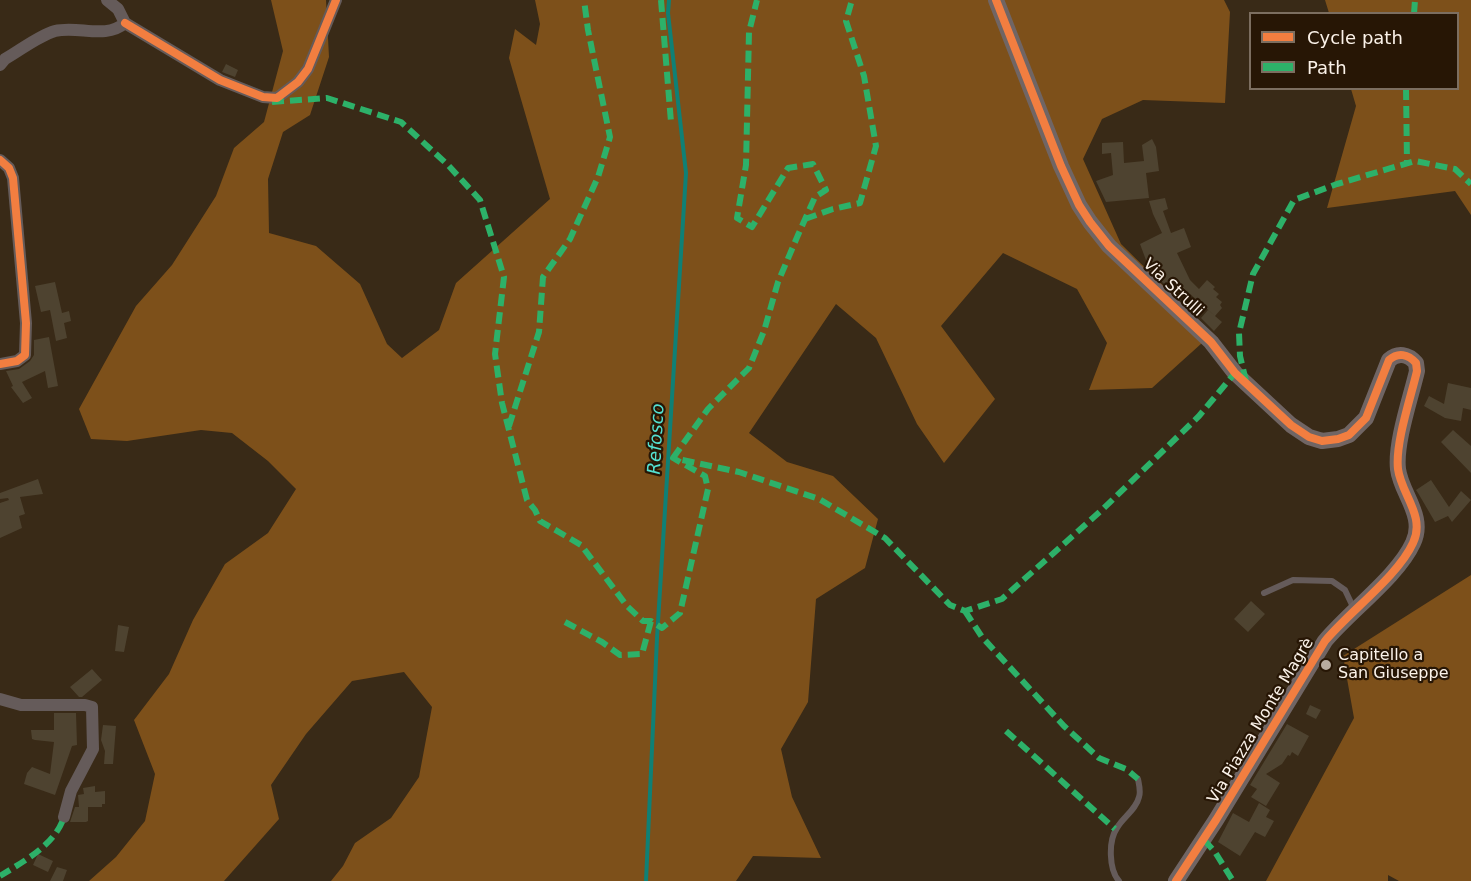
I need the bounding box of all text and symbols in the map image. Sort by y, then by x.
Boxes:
legend [1249,12,1459,90]
text: Cycle path [1307,27,1403,48]
text: Path [1307,57,1347,78]
street label: Via Strulli [1139,255,1207,321]
water label: Refosco [644,403,670,475]
street label: Via Piazza Monte Magrè [1204,635,1318,807]
place label: Capitello a San Giuseppe [1338,646,1449,684]
marker: Capitello a San Giuseppe [1319,658,1333,672]

